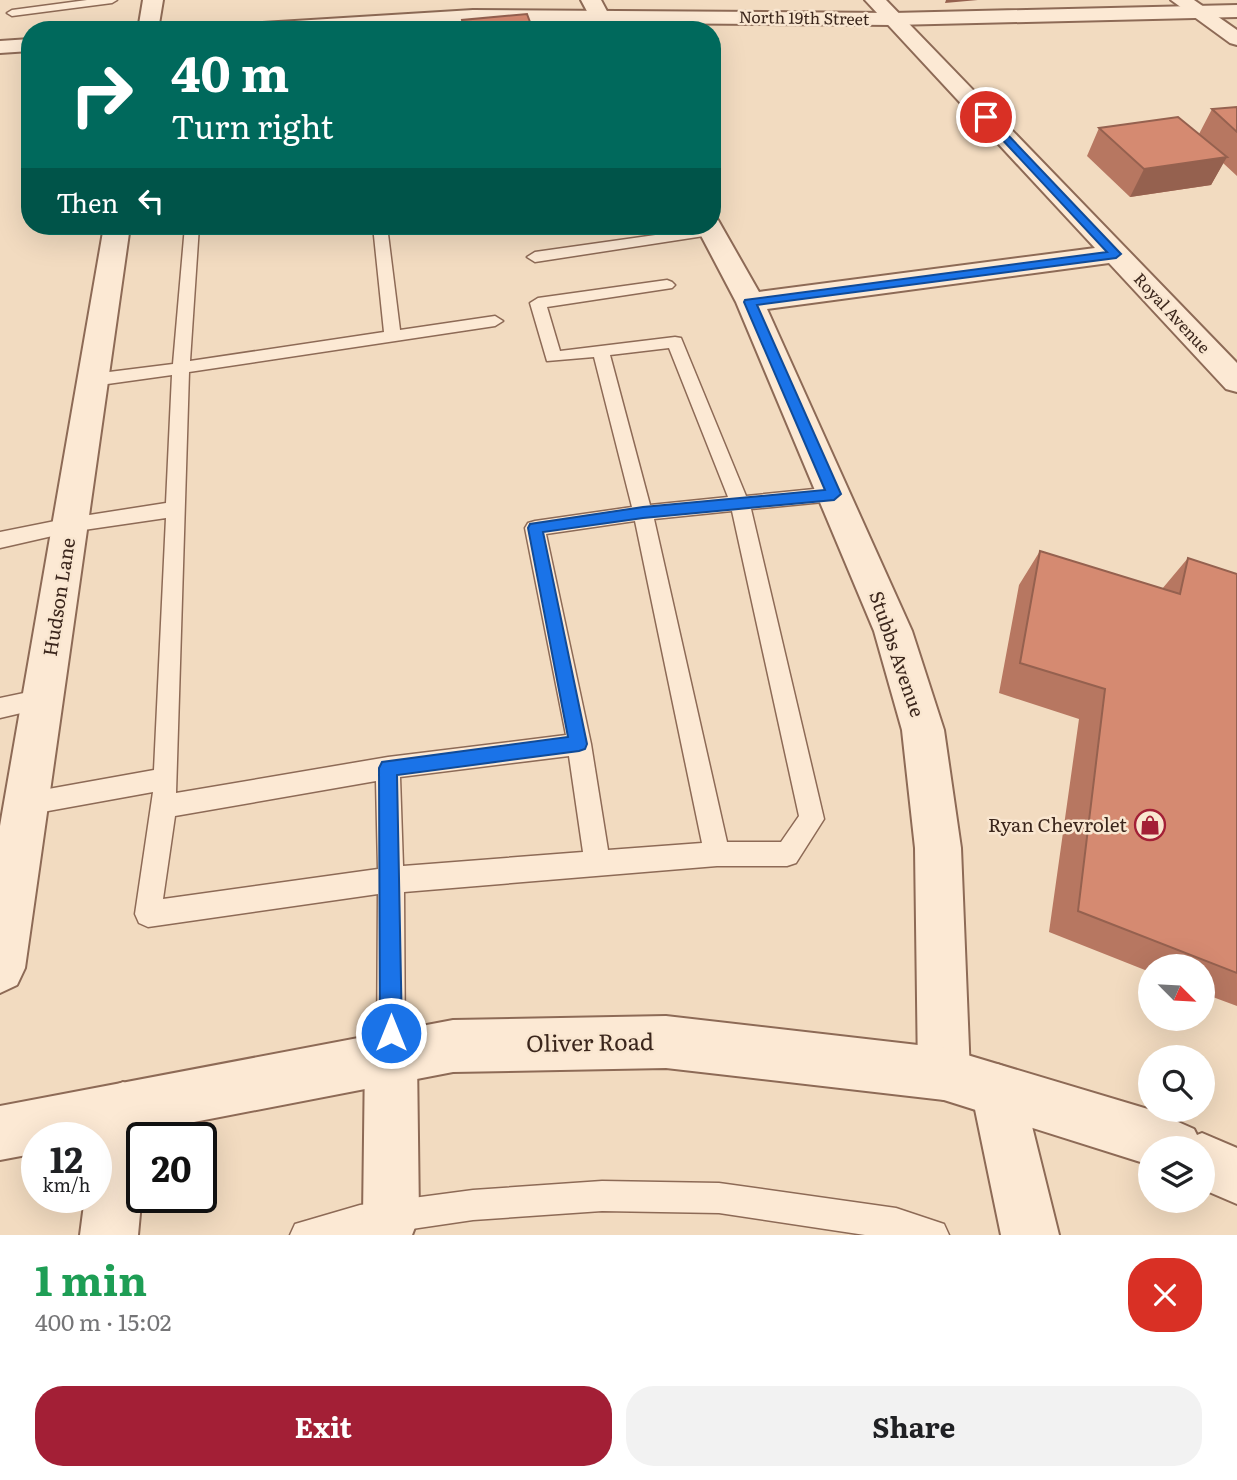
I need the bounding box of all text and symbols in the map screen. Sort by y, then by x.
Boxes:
street label: North 19th Street [739,4,870,30]
text: 40 m [171,34,289,107]
icon: right [56,49,147,140]
pin [956,87,1016,147]
icon: arrive [967,98,1005,136]
text: Turn right [171,101,333,149]
text: Then [56,182,118,221]
icon: left [132,182,170,220]
street label: Royal Avenue [1129,267,1216,358]
street label: Hudson Lane [35,535,81,658]
street label: Stubbs Avenue [863,587,933,721]
shop icon: Ryan Chevrolet [1133,808,1167,842]
place label: Ryan Chevrolet [988,810,1127,838]
north arrow [1138,954,1214,1031]
map controls [1138,954,1215,1213]
position arrow [354,996,428,1070]
street label: Oliver Road [526,1023,654,1059]
button: search [1138,1045,1215,1122]
speed limit sign: 20 [126,1122,217,1213]
text: 12 [50,1132,83,1184]
button: layers [1138,1136,1215,1213]
text: km/h [43,1171,90,1198]
text: 1 min [35,1247,147,1309]
button: close [1128,1258,1202,1332]
text: 400 m · 15:02 [35,1304,171,1338]
button: Exit [35,1386,612,1466]
button: Share [626,1386,1202,1466]

